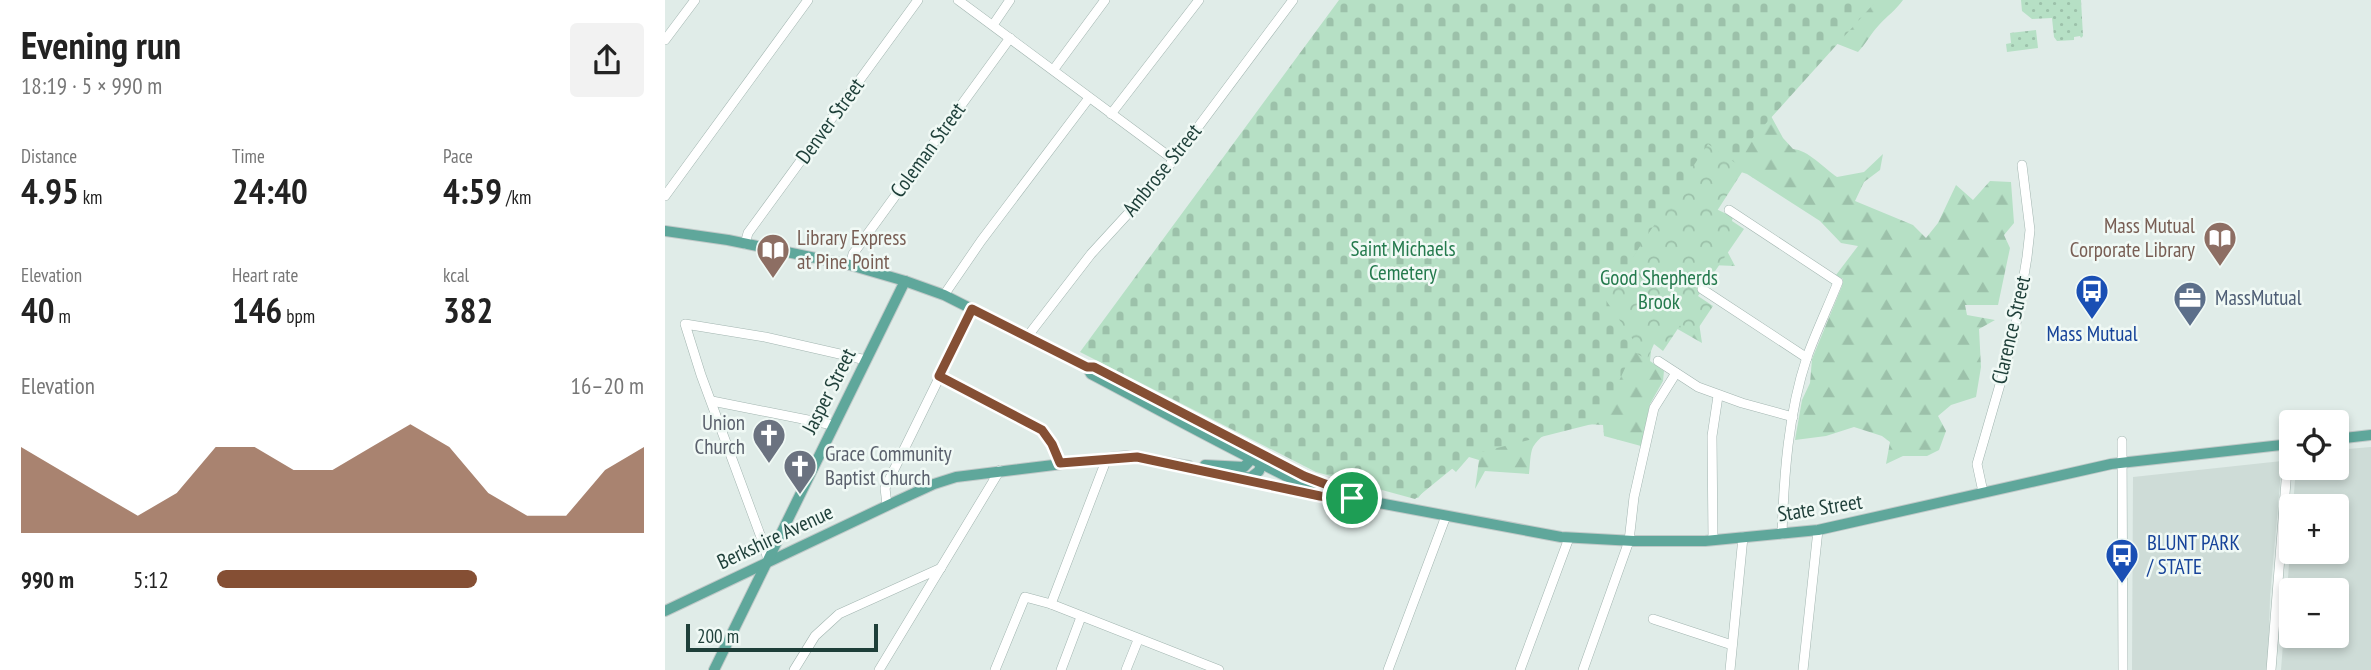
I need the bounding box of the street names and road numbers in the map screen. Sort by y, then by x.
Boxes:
street label: Denver Street [789,72,870,169]
street label: Coleman Street [884,97,971,202]
street label: Ambrose Street [1116,118,1207,221]
street label: Clarence Street [1985,273,2036,387]
street label: Jasper Street [795,343,862,439]
street label: State Street [1776,487,1864,528]
street label: Berkshire Avenue [713,498,837,575]

